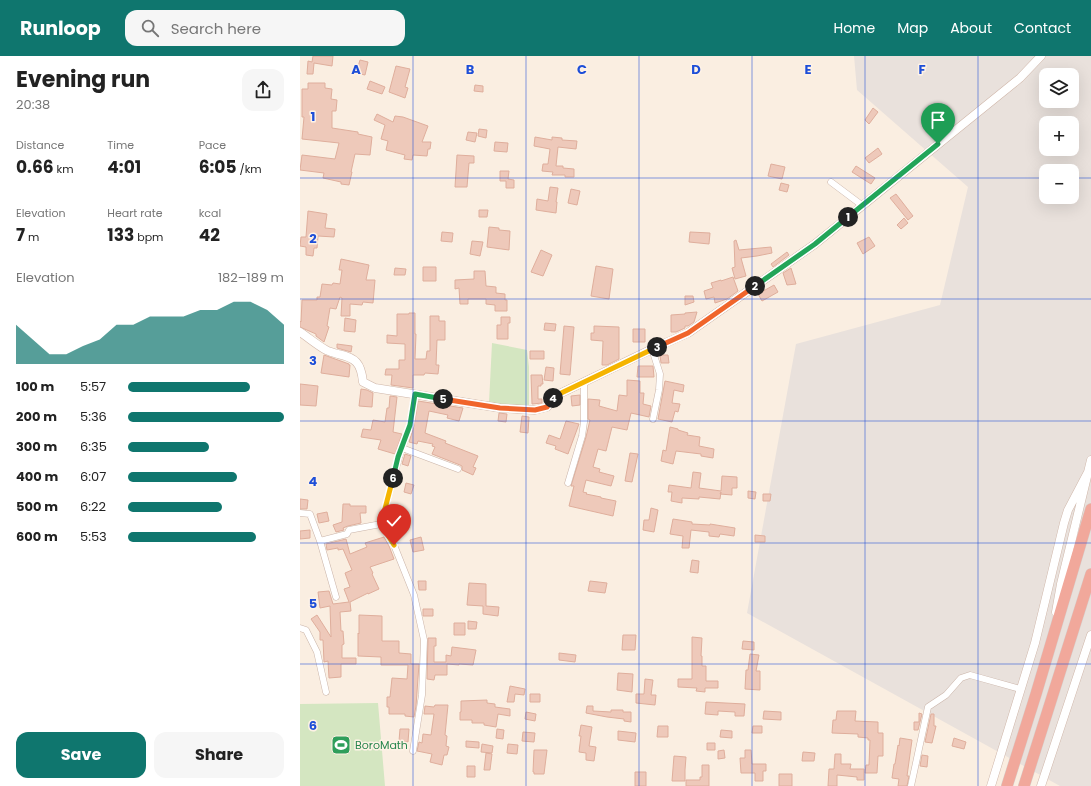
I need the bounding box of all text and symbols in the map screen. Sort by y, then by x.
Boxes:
search box [125,10,405,46]
text: Runloop [20,15,101,42]
icon: search [139,17,161,39]
text: Search here [171,18,261,39]
text: Home [833,18,875,38]
text: Map [897,18,928,38]
text: About [950,18,992,38]
text: Contact [1014,18,1071,38]
text: A [351,60,361,79]
text: B [466,60,475,79]
text: C [577,60,587,79]
text: D [691,60,701,79]
text: E [804,60,812,79]
text: F [918,60,926,79]
text: Evening run [16,64,150,95]
map controls [1039,68,1079,204]
button: layers [1039,68,1079,108]
button: share [242,69,284,111]
text: 20:38 [16,95,50,114]
pin [921,103,955,144]
text: 1 [311,107,315,126]
icon: arrive [927,109,949,131]
button: + [1039,116,1079,156]
text: Distance [16,137,64,153]
text: Time [107,137,134,153]
text: Pace [199,137,226,153]
text: 0.66 [16,155,54,179]
text: 4:01 [107,155,141,179]
text: 6:05 [199,155,236,179]
text: km [54,161,73,177]
text: /km [236,161,262,177]
button: − [1039,164,1079,204]
text: Elevation [16,205,66,221]
text: Heart rate [107,205,163,221]
text: kcal [199,205,221,221]
pin: 1 [838,207,858,227]
text: 1 [846,209,850,225]
text: 7 [16,223,25,247]
text: 133 [107,223,134,247]
text: 42 [199,223,220,247]
text: m [25,229,39,245]
text: bpm [134,229,163,245]
text: 2 [309,229,317,248]
text: Elevation [16,268,75,287]
text: 182–189 m [218,268,284,287]
pin: 2 [745,276,765,296]
text: 2 [752,278,758,294]
pin: 3 [647,337,667,357]
text: 3 [654,339,660,355]
text: 3 [309,351,317,370]
text: 100 m [16,377,54,396]
text: 5:57 [80,377,106,396]
pin: 4 [543,388,563,408]
pin: 5 [433,389,453,409]
text: 4 [549,390,557,406]
text: 5 [439,391,447,407]
text: 200 m [16,407,57,426]
text: 5:36 [80,407,107,426]
text: 300 m [16,437,57,456]
text: 6:35 [80,437,107,456]
text: 400 m [16,467,58,486]
text: 6:07 [80,467,106,486]
pin: 6 [383,468,403,488]
text: 6 [389,470,397,486]
text: 4 [309,472,318,491]
text: 500 m [16,497,58,516]
text: 6:22 [80,497,106,516]
pin [377,504,411,545]
icon: check [383,510,405,532]
text: 600 m [16,527,58,546]
text: 5:53 [80,527,107,546]
text: 5 [309,594,317,613]
text: 6 [309,716,317,735]
button: Save [16,732,146,778]
button: Share [154,732,284,778]
sports icon: BoroMath [330,734,352,756]
place label: BoroMath [355,737,408,753]

